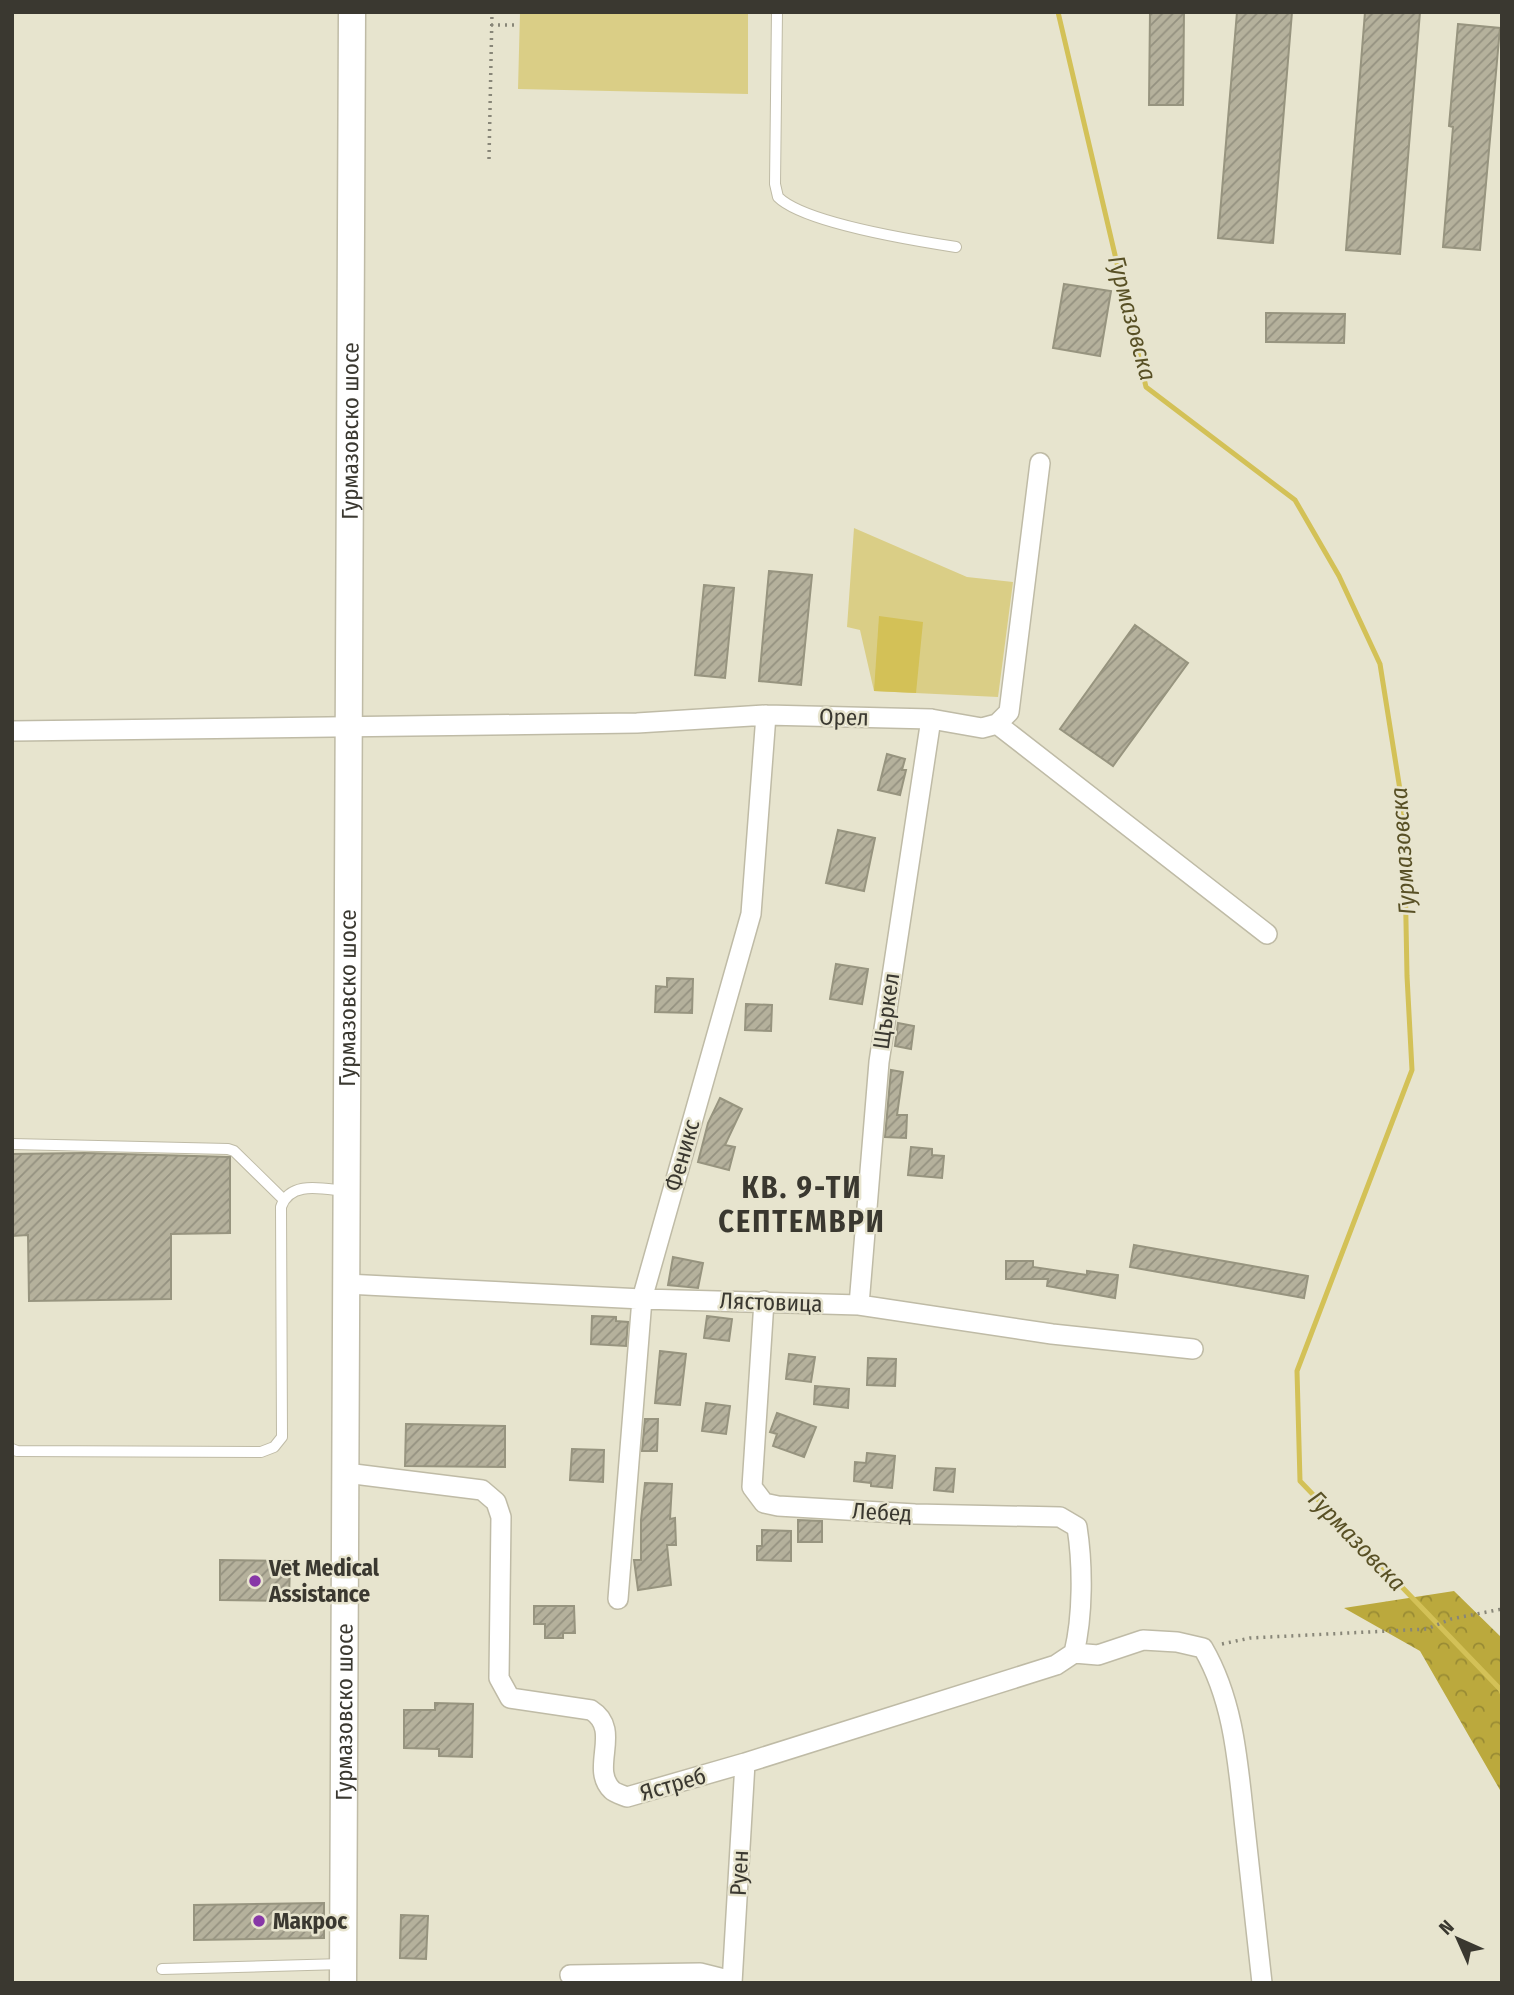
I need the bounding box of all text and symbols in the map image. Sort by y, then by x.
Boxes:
water label: Гурмазовска [1102,252,1162,384]
street label: Гурмазовско шосе [336,342,364,520]
street label: Орел [819,703,869,731]
water label: Гурмазовска [1385,786,1421,916]
street label: Гурмазовско шосе [333,909,362,1087]
street label: Щъркел [867,971,905,1051]
street label: Феникс [658,1116,706,1194]
district label: КВ. 9-ТИ СЕПТЕМВРИ [718,1170,886,1240]
street label: Лястовица [719,1286,823,1318]
water label: Гурмазовска [1302,1485,1412,1597]
street label: Лебед [852,1496,912,1528]
place label: Vet Medical Assistance [268,1554,380,1608]
marker: Vet Medical Assistance [247,1573,263,1589]
street label: Гурмазовско шосе [330,1623,359,1801]
street label: Ястреб [637,1761,709,1807]
street label: Руен [724,1849,754,1897]
north arrow [1423,1904,1493,1974]
place label: Макрос [273,1907,347,1935]
marker: Макрос [251,1913,267,1929]
text: N [1434,1915,1458,1939]

